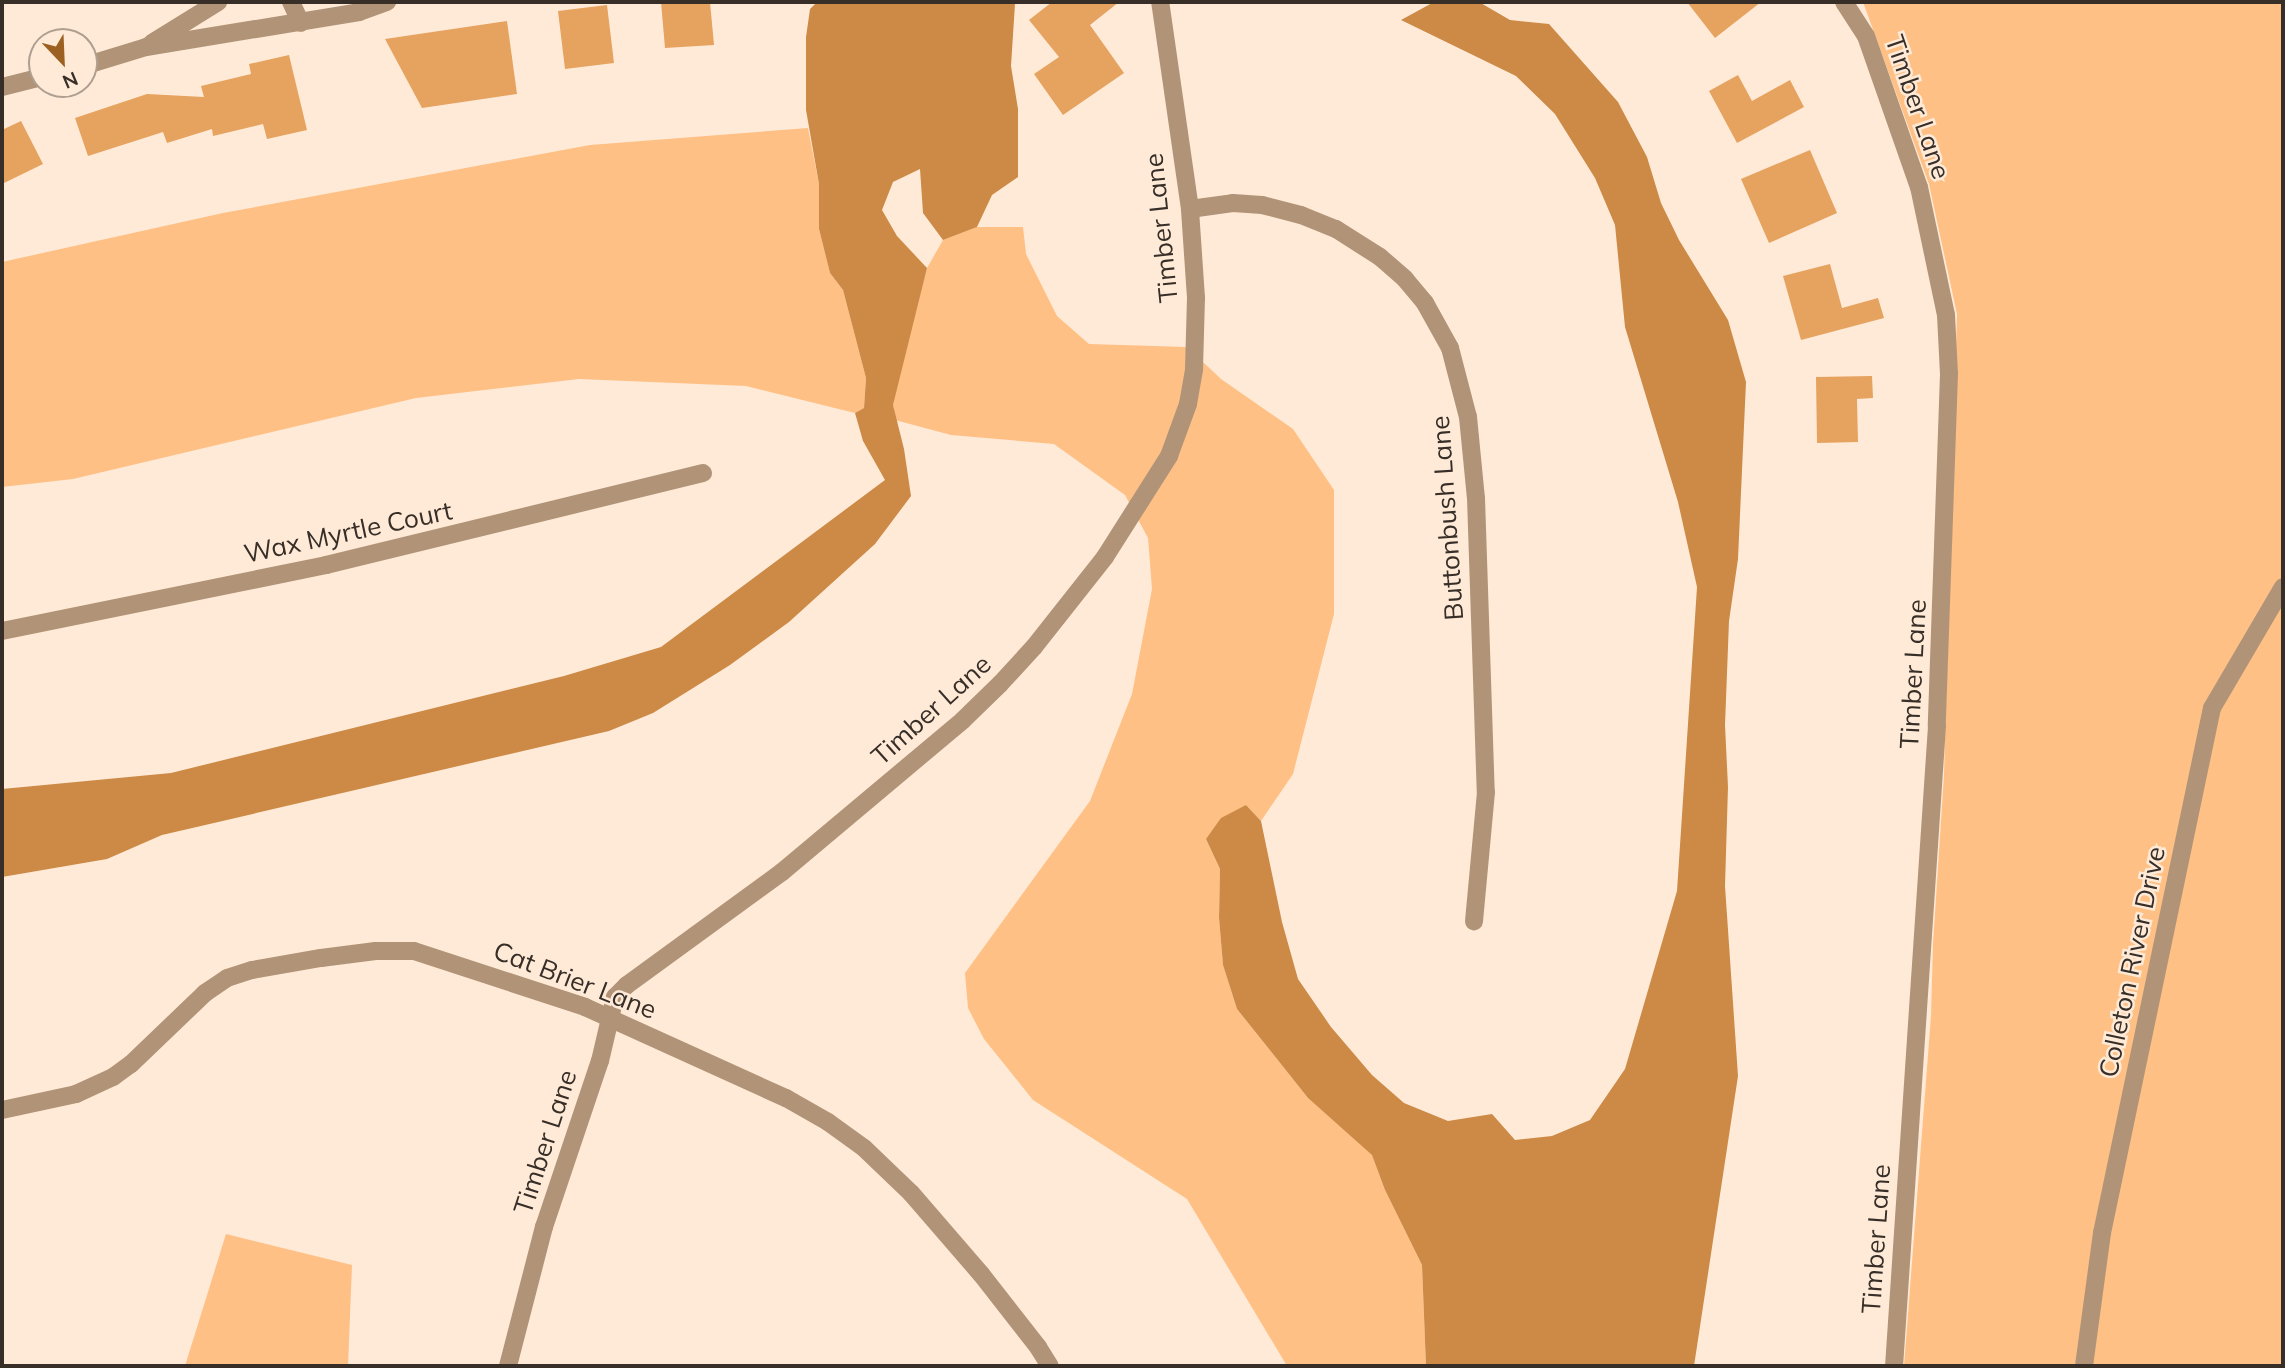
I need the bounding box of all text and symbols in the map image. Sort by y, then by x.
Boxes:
north arrow [28,28,98,98]
street label: Timber Lane [1879,31,1957,183]
text: N [59,67,82,94]
street label: Timber Lane [1138,152,1184,304]
street label: Buttonbush Lane [1424,415,1470,621]
street label: Wax Myrtle Court [241,495,455,569]
street label: Timber Lane [1894,598,1932,750]
street label: Timber Lane [865,648,997,772]
street label: Colleton River Drive [2092,844,2172,1080]
street label: Cat Brier Lane [489,935,661,1025]
street label: Timber Lane [507,1066,583,1218]
street label: Timber Lane [1855,1163,1897,1315]

